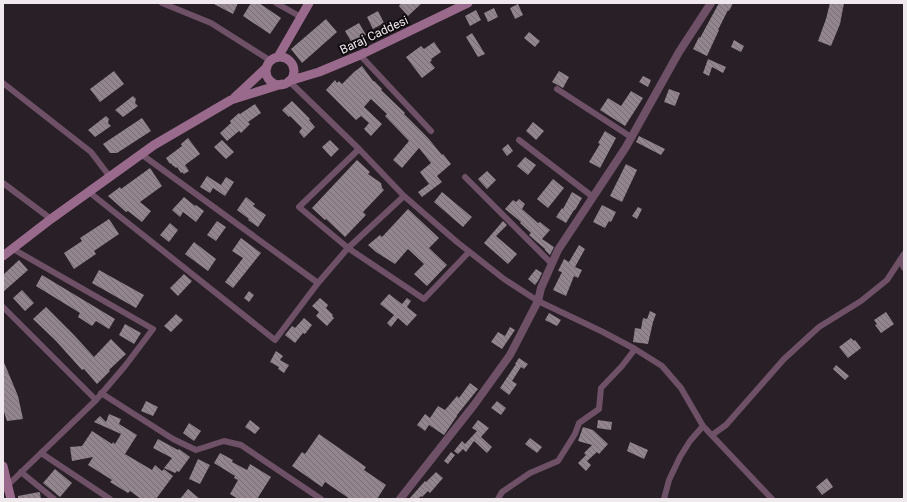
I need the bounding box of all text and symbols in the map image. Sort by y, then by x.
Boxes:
street label: Baraj Caddesi [338,13,410,57]

